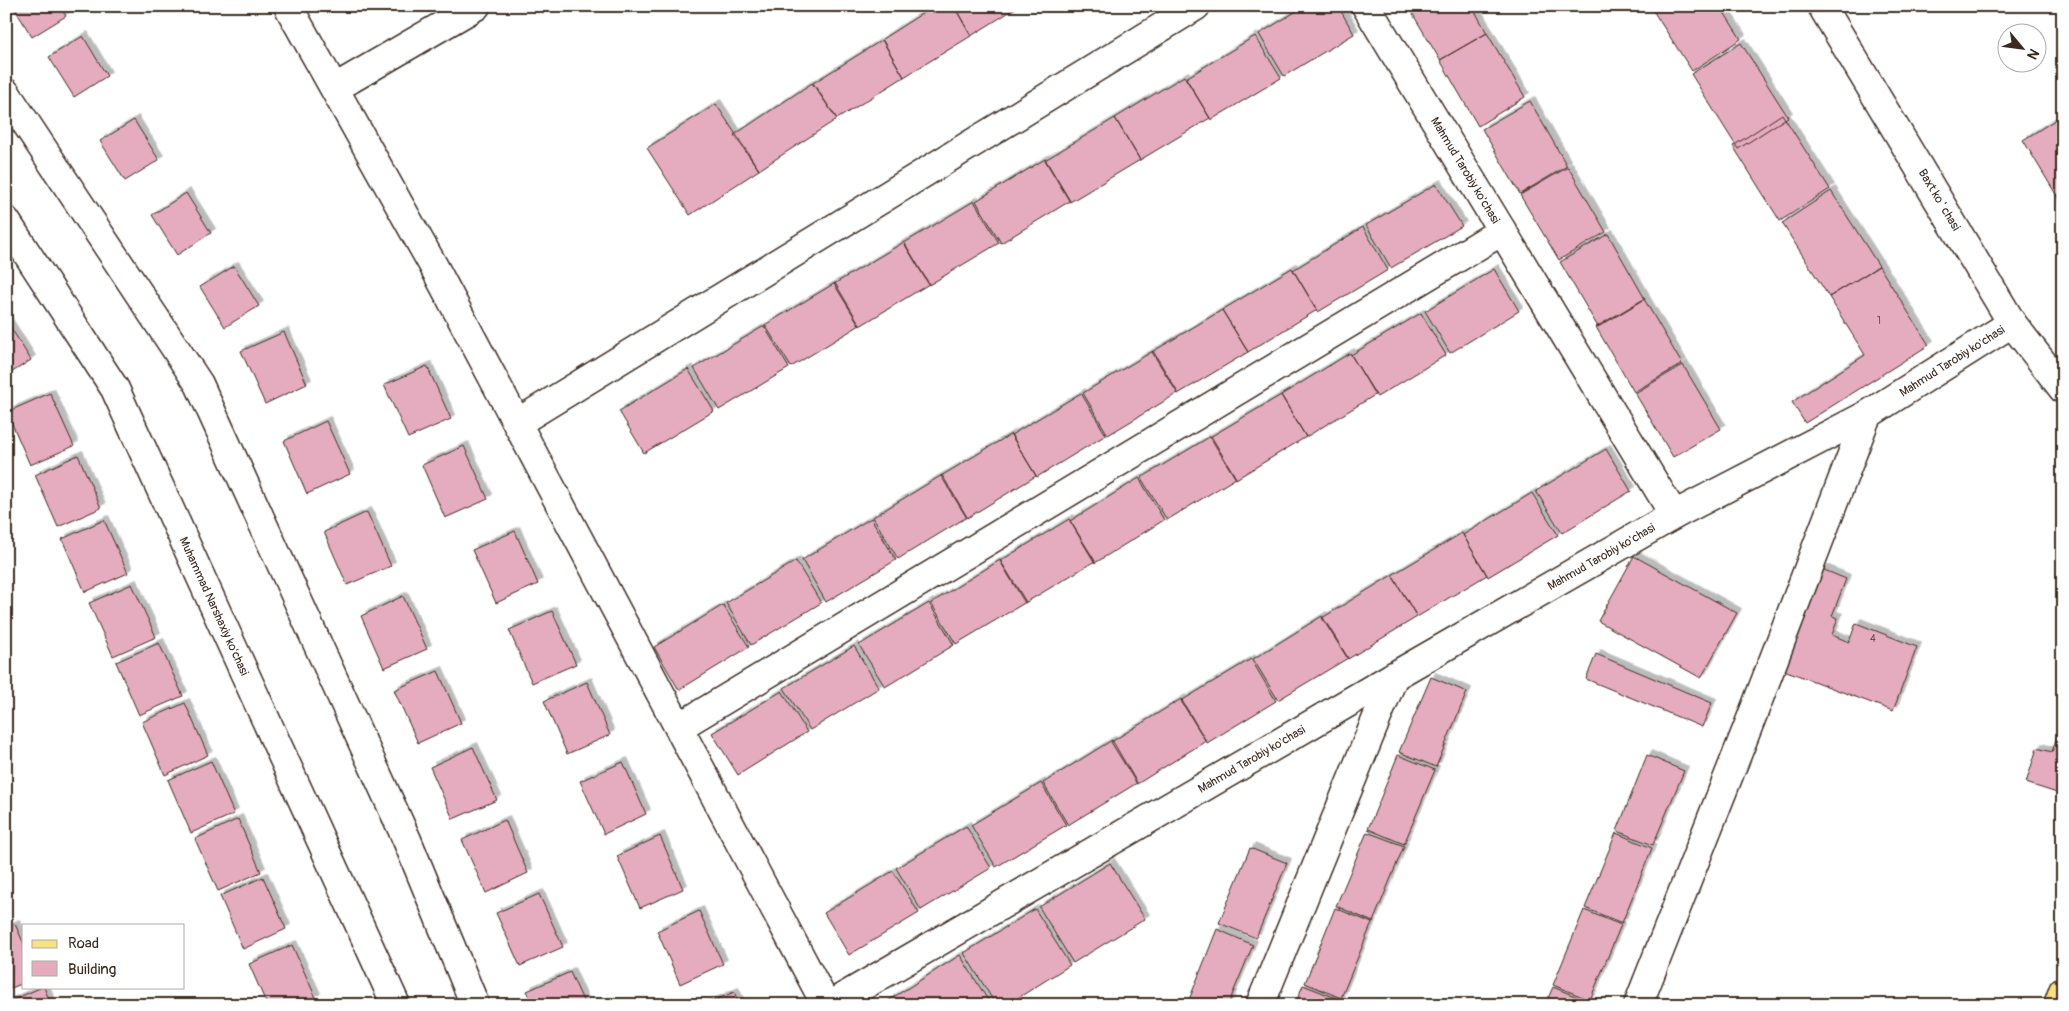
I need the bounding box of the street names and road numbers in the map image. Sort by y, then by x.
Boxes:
street label: Mahmud Tarobiy ko'chasi [1427,114,1503,226]
street label: Baxt koʻchasi [1915,166,1963,234]
street label: Mahmud Tarobiy ko'chasi [1897,322,2007,400]
street label: Mahmud Tarobiy ko'chasi [1545,520,1658,594]
street label: Muhammad Narshaxiy ko'chasi [176,535,252,678]
street label: Mahmud Tarobiy ko'chasi [1195,722,1308,796]

